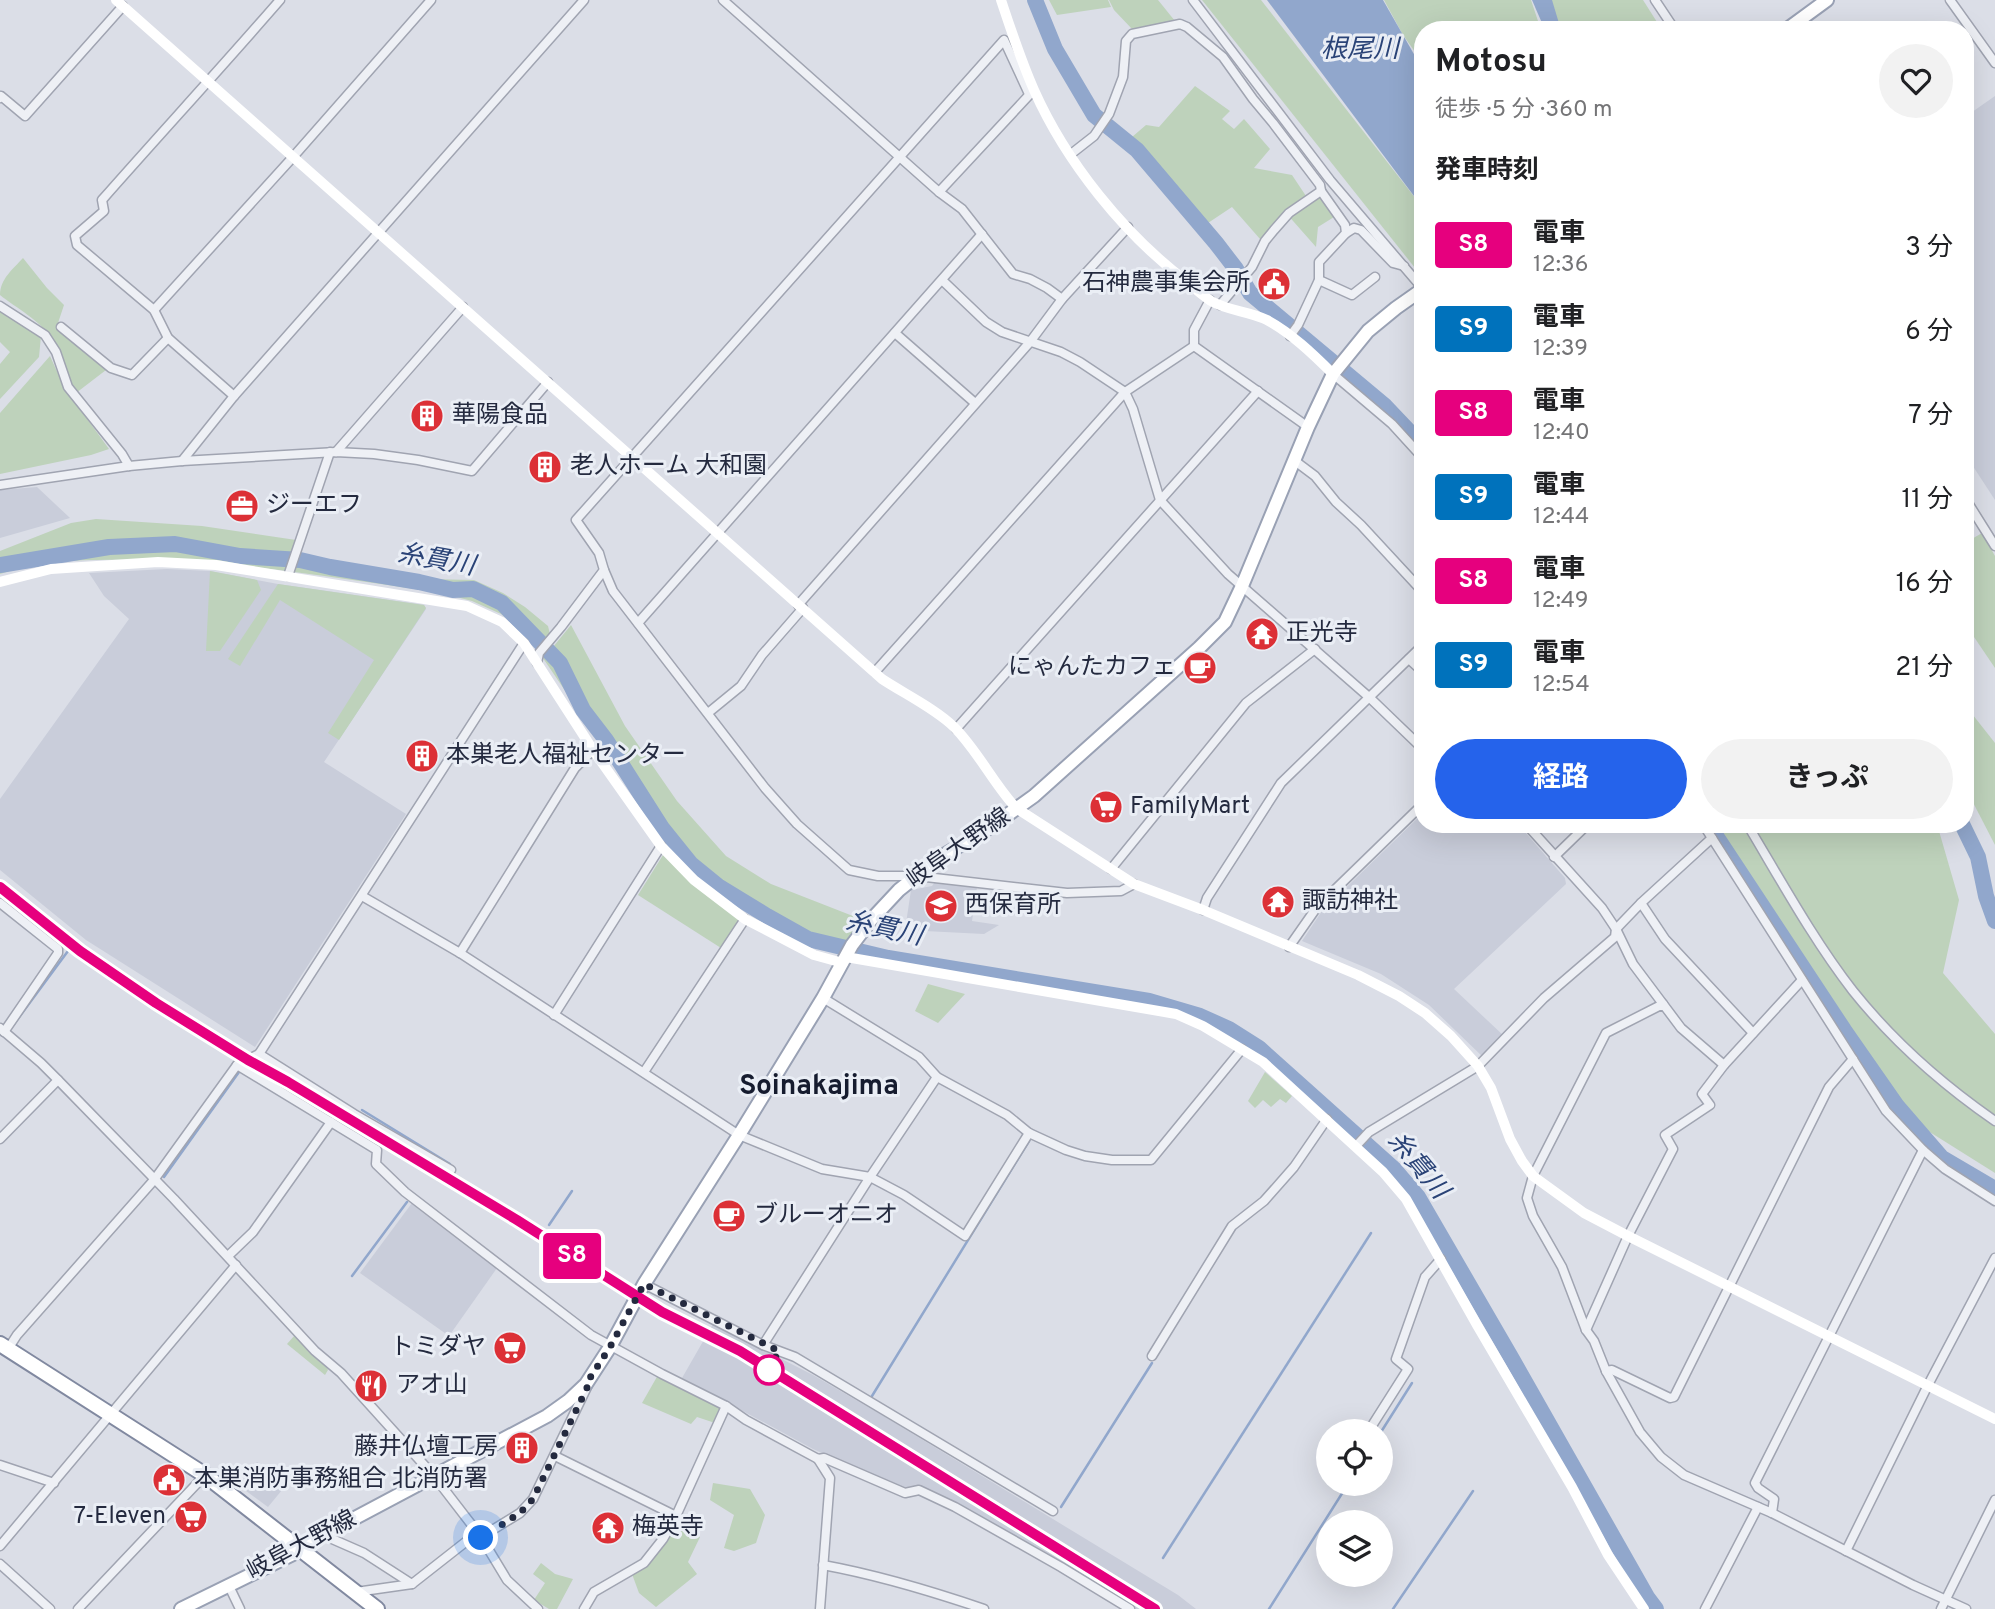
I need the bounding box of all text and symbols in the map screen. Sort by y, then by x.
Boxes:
water label: 根尾川 [1321,34,1402,67]
text: Motosu [1435,42,1547,84]
button: heart [1879,44,1953,118]
text: 徒歩 · 5 分 · 360 m [1435,96,1613,125]
text: 発車時刻 [1435,155,1539,188]
text: 電車 [1533,218,1585,251]
text: S8 [1459,230,1488,260]
text: 3 分 [1905,232,1953,265]
text: 12:36 [1533,251,1588,280]
public building icon: 石神農事集会所 [1255,265,1293,303]
place label: 石神農事集会所 [1082,269,1250,299]
text: 電車 [1533,302,1585,335]
text: S9 [1459,314,1488,344]
text: 6 分 [1905,316,1953,349]
text: 12:39 [1533,335,1588,364]
text: 電車 [1533,386,1585,419]
building icon: 華陽食品 [408,397,446,435]
text: S8 [1459,398,1488,428]
text: 7 分 [1908,400,1953,433]
place label: 華陽食品 [452,401,548,431]
text: 12:40 [1533,419,1590,448]
building icon: 老人ホーム 大和園 [526,448,564,486]
place label: 老人ホーム 大和園 [570,452,767,482]
text: 電車 [1533,470,1585,503]
text: S9 [1459,482,1488,512]
text: 11 分 [1901,484,1953,517]
office icon: ジーエフ [223,487,261,525]
place label: ジーエフ [266,491,362,521]
text: 12:44 [1533,503,1589,532]
water label: 糸貫川 [395,538,480,585]
text: 電車 [1533,554,1585,587]
text: S8 [1459,566,1488,596]
text: 16 分 [1896,568,1953,601]
text: 12:49 [1533,587,1589,616]
temple icon: 正光寺 [1243,615,1281,653]
place label: 正光寺 [1286,619,1358,649]
text: 電車 [1533,638,1585,671]
cafe icon: にゃんたカフェ [1181,649,1219,687]
text: S9 [1459,650,1488,680]
text: 21 分 [1895,652,1953,685]
place label: にゃんたカフェ [1008,653,1176,683]
text: 12:54 [1533,671,1590,700]
building icon: 本巣老人福祉センター [403,737,441,775]
button: 経路 [1435,739,1687,819]
button: きっぷ [1701,739,1953,819]
place label: 本巣老人福祉センター [446,741,686,771]
supermarket icon: FamilyMart [1087,788,1125,826]
place label: FamilyMart [1130,792,1250,822]
street label: 岐阜大野線 [901,802,1017,896]
temple icon: 諏訪神社 [1259,883,1297,921]
school or university icon: 西保育所 [922,887,960,925]
place label: 諏訪神社 [1302,887,1398,917]
place label: 西保育所 [965,891,1061,921]
water label: 糸貫川 [842,906,929,955]
district label: Soinakajima [739,1069,899,1105]
water label: 糸貫川 [1379,1126,1457,1209]
cafe icon: ブルーオニオ [710,1197,748,1235]
place label: ブルーオニオ [754,1201,898,1231]
line badge: S8 [540,1233,604,1279]
text: S8 [557,1241,587,1271]
supermarket icon: トミダヤ [491,1329,529,1367]
place label: トミダヤ [390,1333,486,1363]
unlabelled marker [754,1355,784,1385]
restaurant icon: アオ山 [352,1367,390,1405]
place label: アオ山 [396,1371,468,1401]
map controls [1316,1419,1393,1587]
button: locate [1316,1419,1393,1496]
building icon: 藤井仏壇工房 [503,1429,541,1467]
place label: 藤井仏壇工房 [354,1433,498,1463]
public building icon: 本巣消防事務組合 北消防署 [150,1461,188,1499]
place label: 本巣消防事務組合 北消防署 [194,1465,488,1495]
supermarket icon: 7-Eleven [172,1498,210,1536]
place label: 7-Eleven [73,1502,166,1532]
street label: 岐阜大野線 [242,1505,362,1587]
temple icon: 梅英寺 [589,1509,627,1547]
button: layers [1316,1510,1393,1587]
place label: 梅英寺 [632,1513,704,1543]
your location [463,1520,498,1555]

